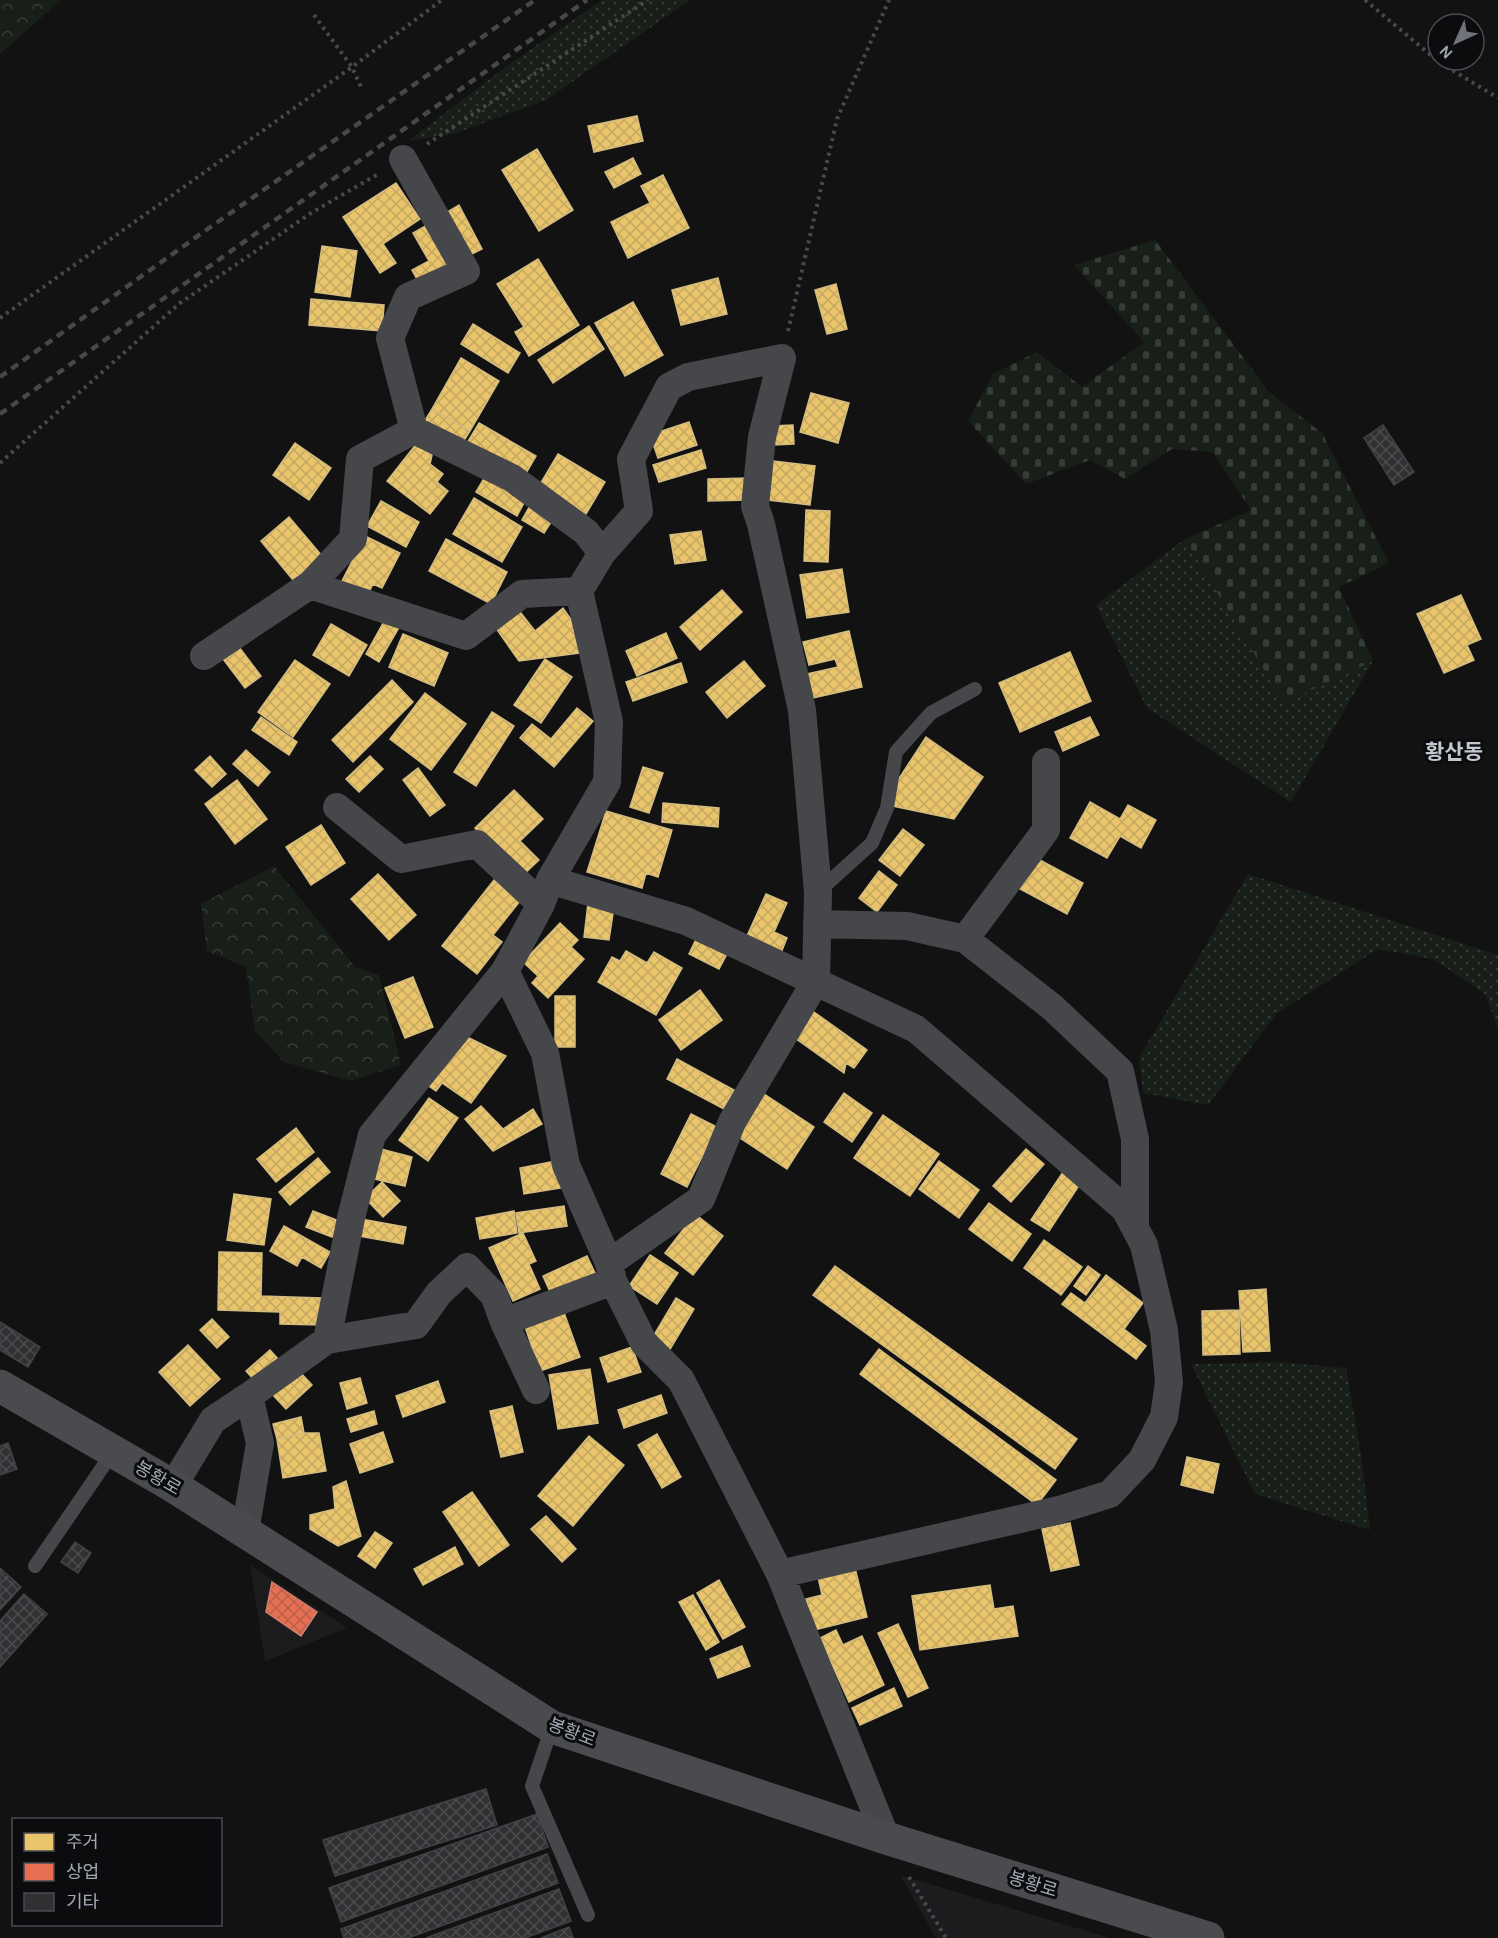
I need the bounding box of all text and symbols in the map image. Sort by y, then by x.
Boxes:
north arrow [1426,12,1486,72]
text: N [1435,41,1457,63]
district label: 황산동 [1425,740,1483,764]
street label: 봉황로 [131,1456,185,1500]
street label: 봉황로 [545,1713,599,1751]
legend [12,1818,222,1926]
text: 주거 [66,1831,99,1853]
text: 상업 [66,1861,99,1883]
street label: 봉황로 [1006,1866,1060,1902]
text: 기타 [66,1891,100,1913]

